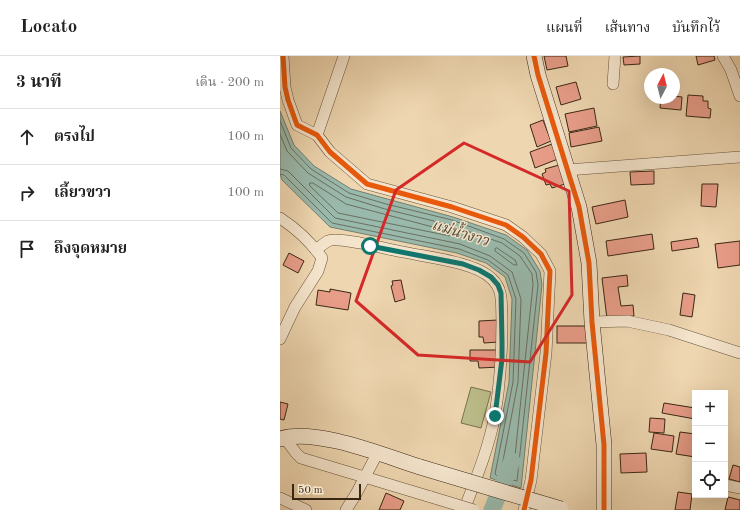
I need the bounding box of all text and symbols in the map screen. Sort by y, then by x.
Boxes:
text: Locato [20,18,77,37]
text: แผนที่ [546,21,583,35]
text: เส้นทาง [605,21,650,35]
text: บันทึกไว้ [672,21,720,35]
north arrow [644,68,680,104]
text: 3 นาที [16,74,62,91]
text: เดิน · 200 m [195,76,264,89]
icon: ahead [16,126,38,148]
text: ตรงไป [54,130,95,145]
text: 100 m [227,130,264,143]
icon: right [16,182,38,204]
text: เลี้ยวขวา [54,186,111,201]
text: 100 m [227,186,264,199]
water label: แม่น้ำงาว [430,213,493,250]
route start [361,237,379,255]
icon: arrive [16,238,38,260]
text: ถึงจุดหมาย [54,242,127,257]
map controls [692,390,728,498]
button: + [692,390,728,426]
route end [486,407,504,425]
button: − [692,426,728,462]
button: locate [692,462,728,498]
scale bar [292,482,361,501]
text: 50 m [298,485,323,496]

